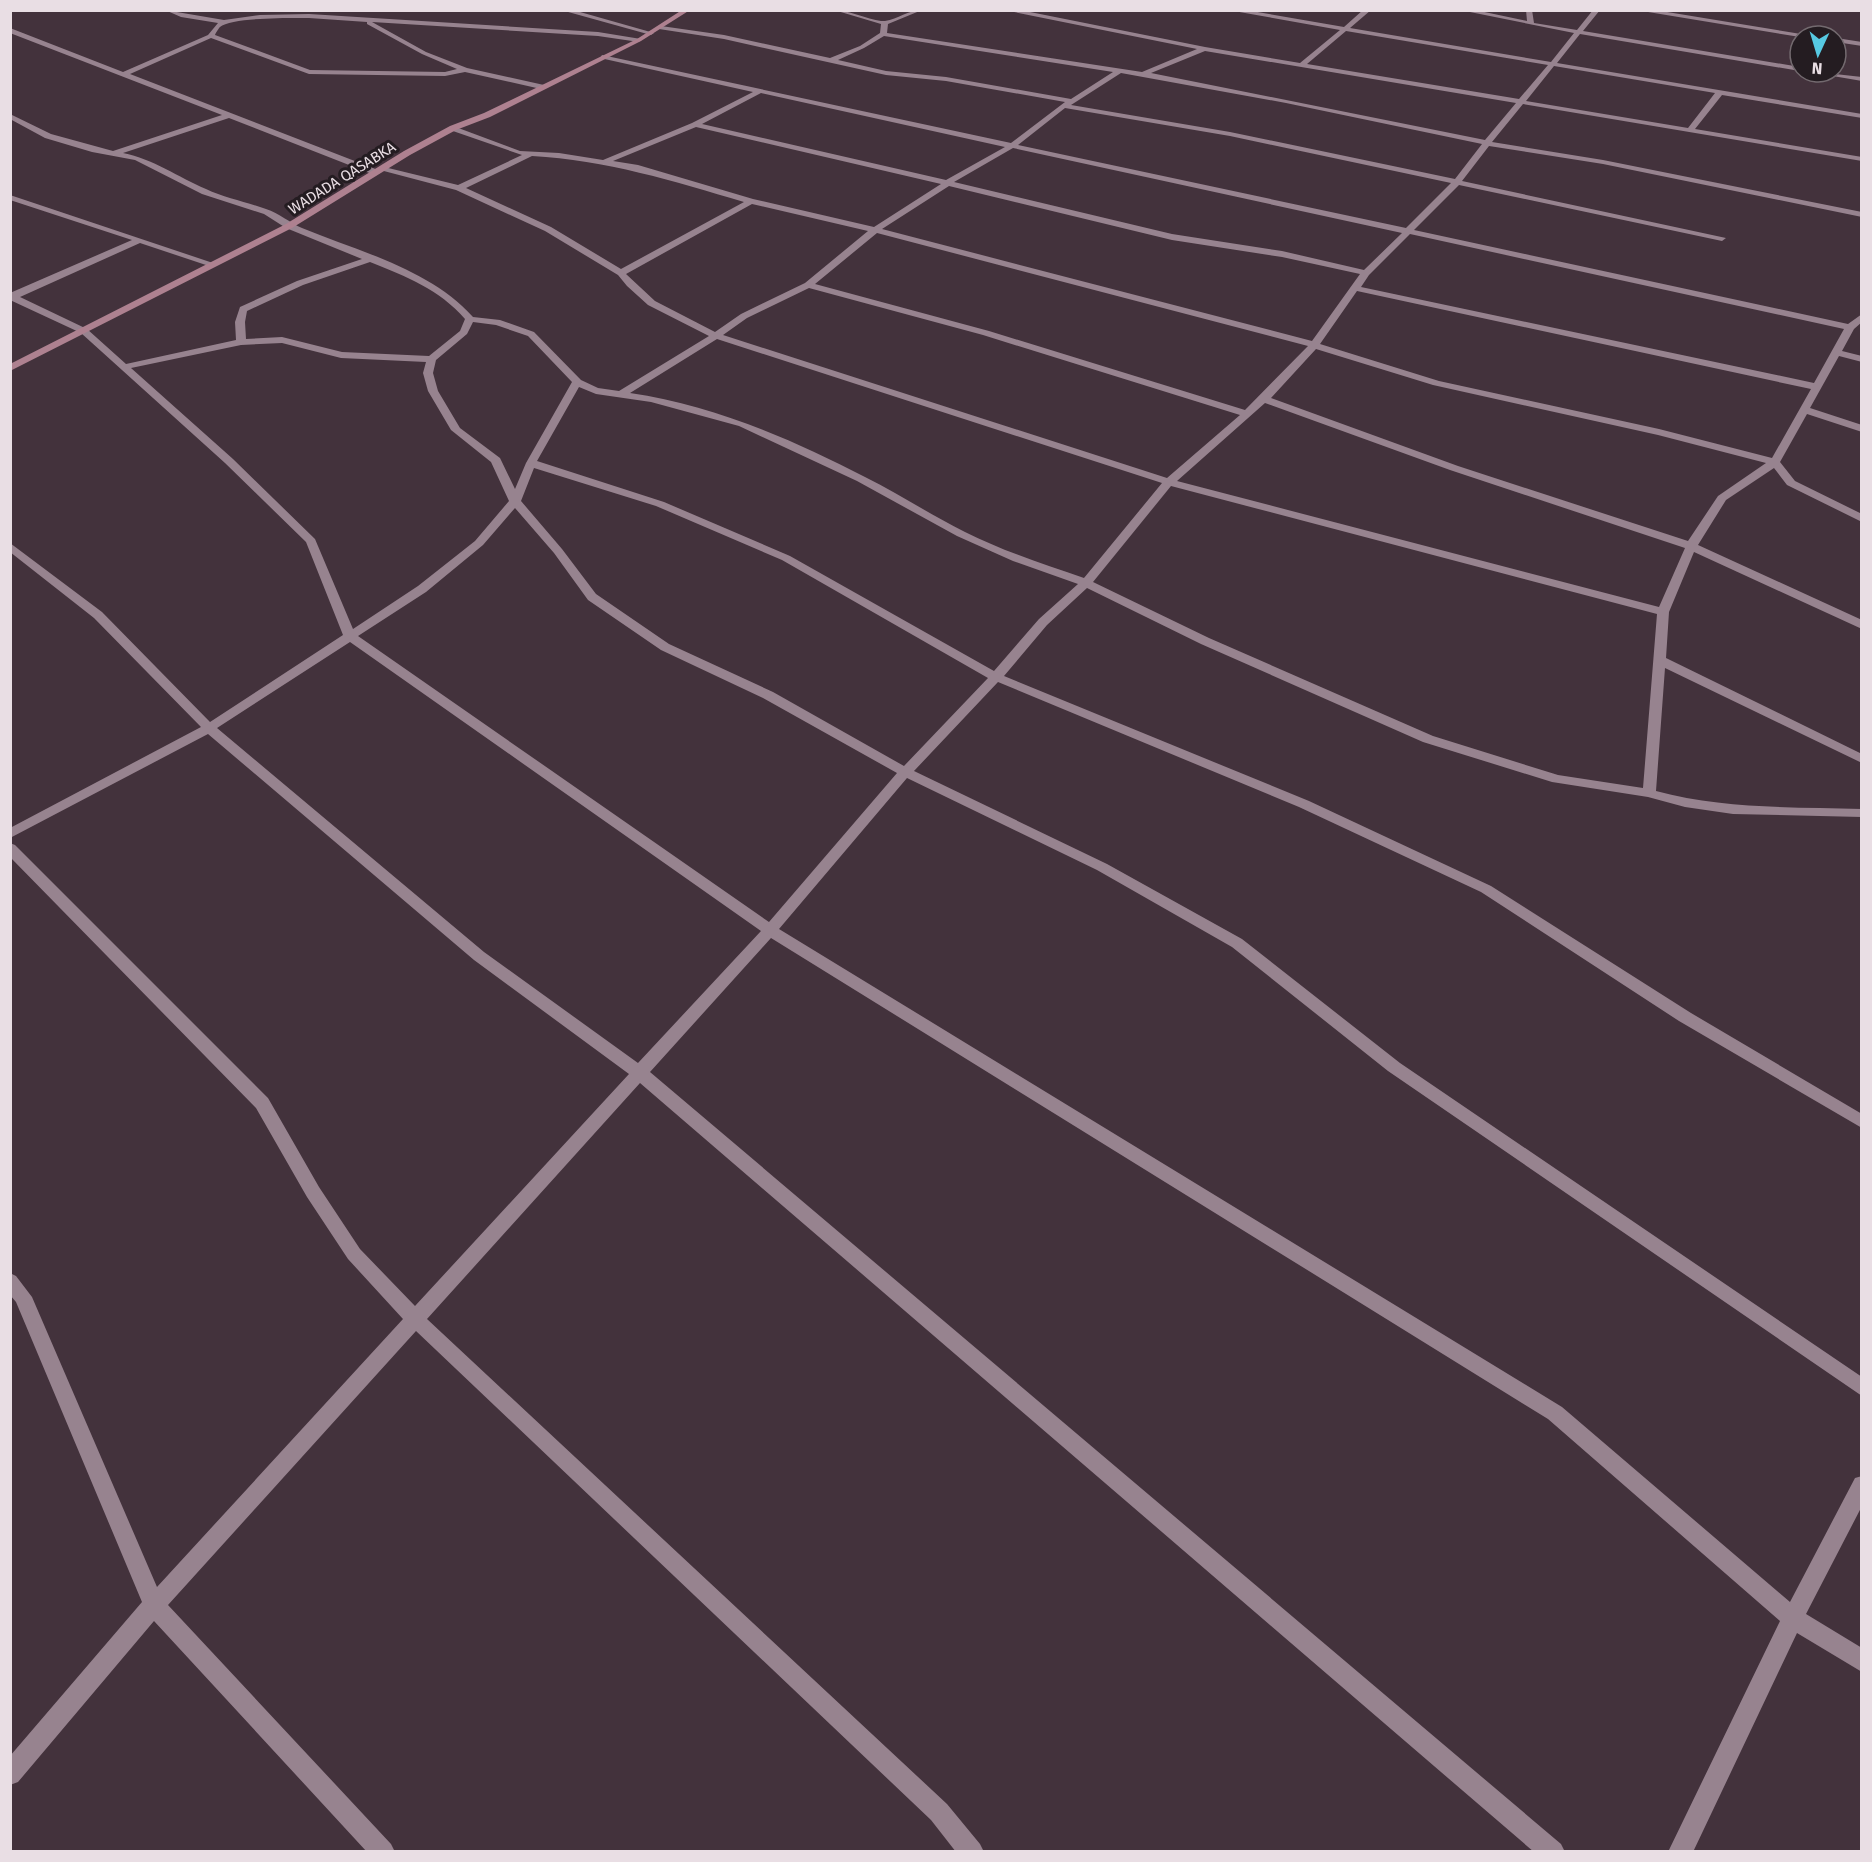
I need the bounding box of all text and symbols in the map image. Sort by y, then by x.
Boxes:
north arrow [1788,24,1848,84]
text: N [1811,59,1823,78]
street label: WADADA QASABKA [285,138,399,218]

